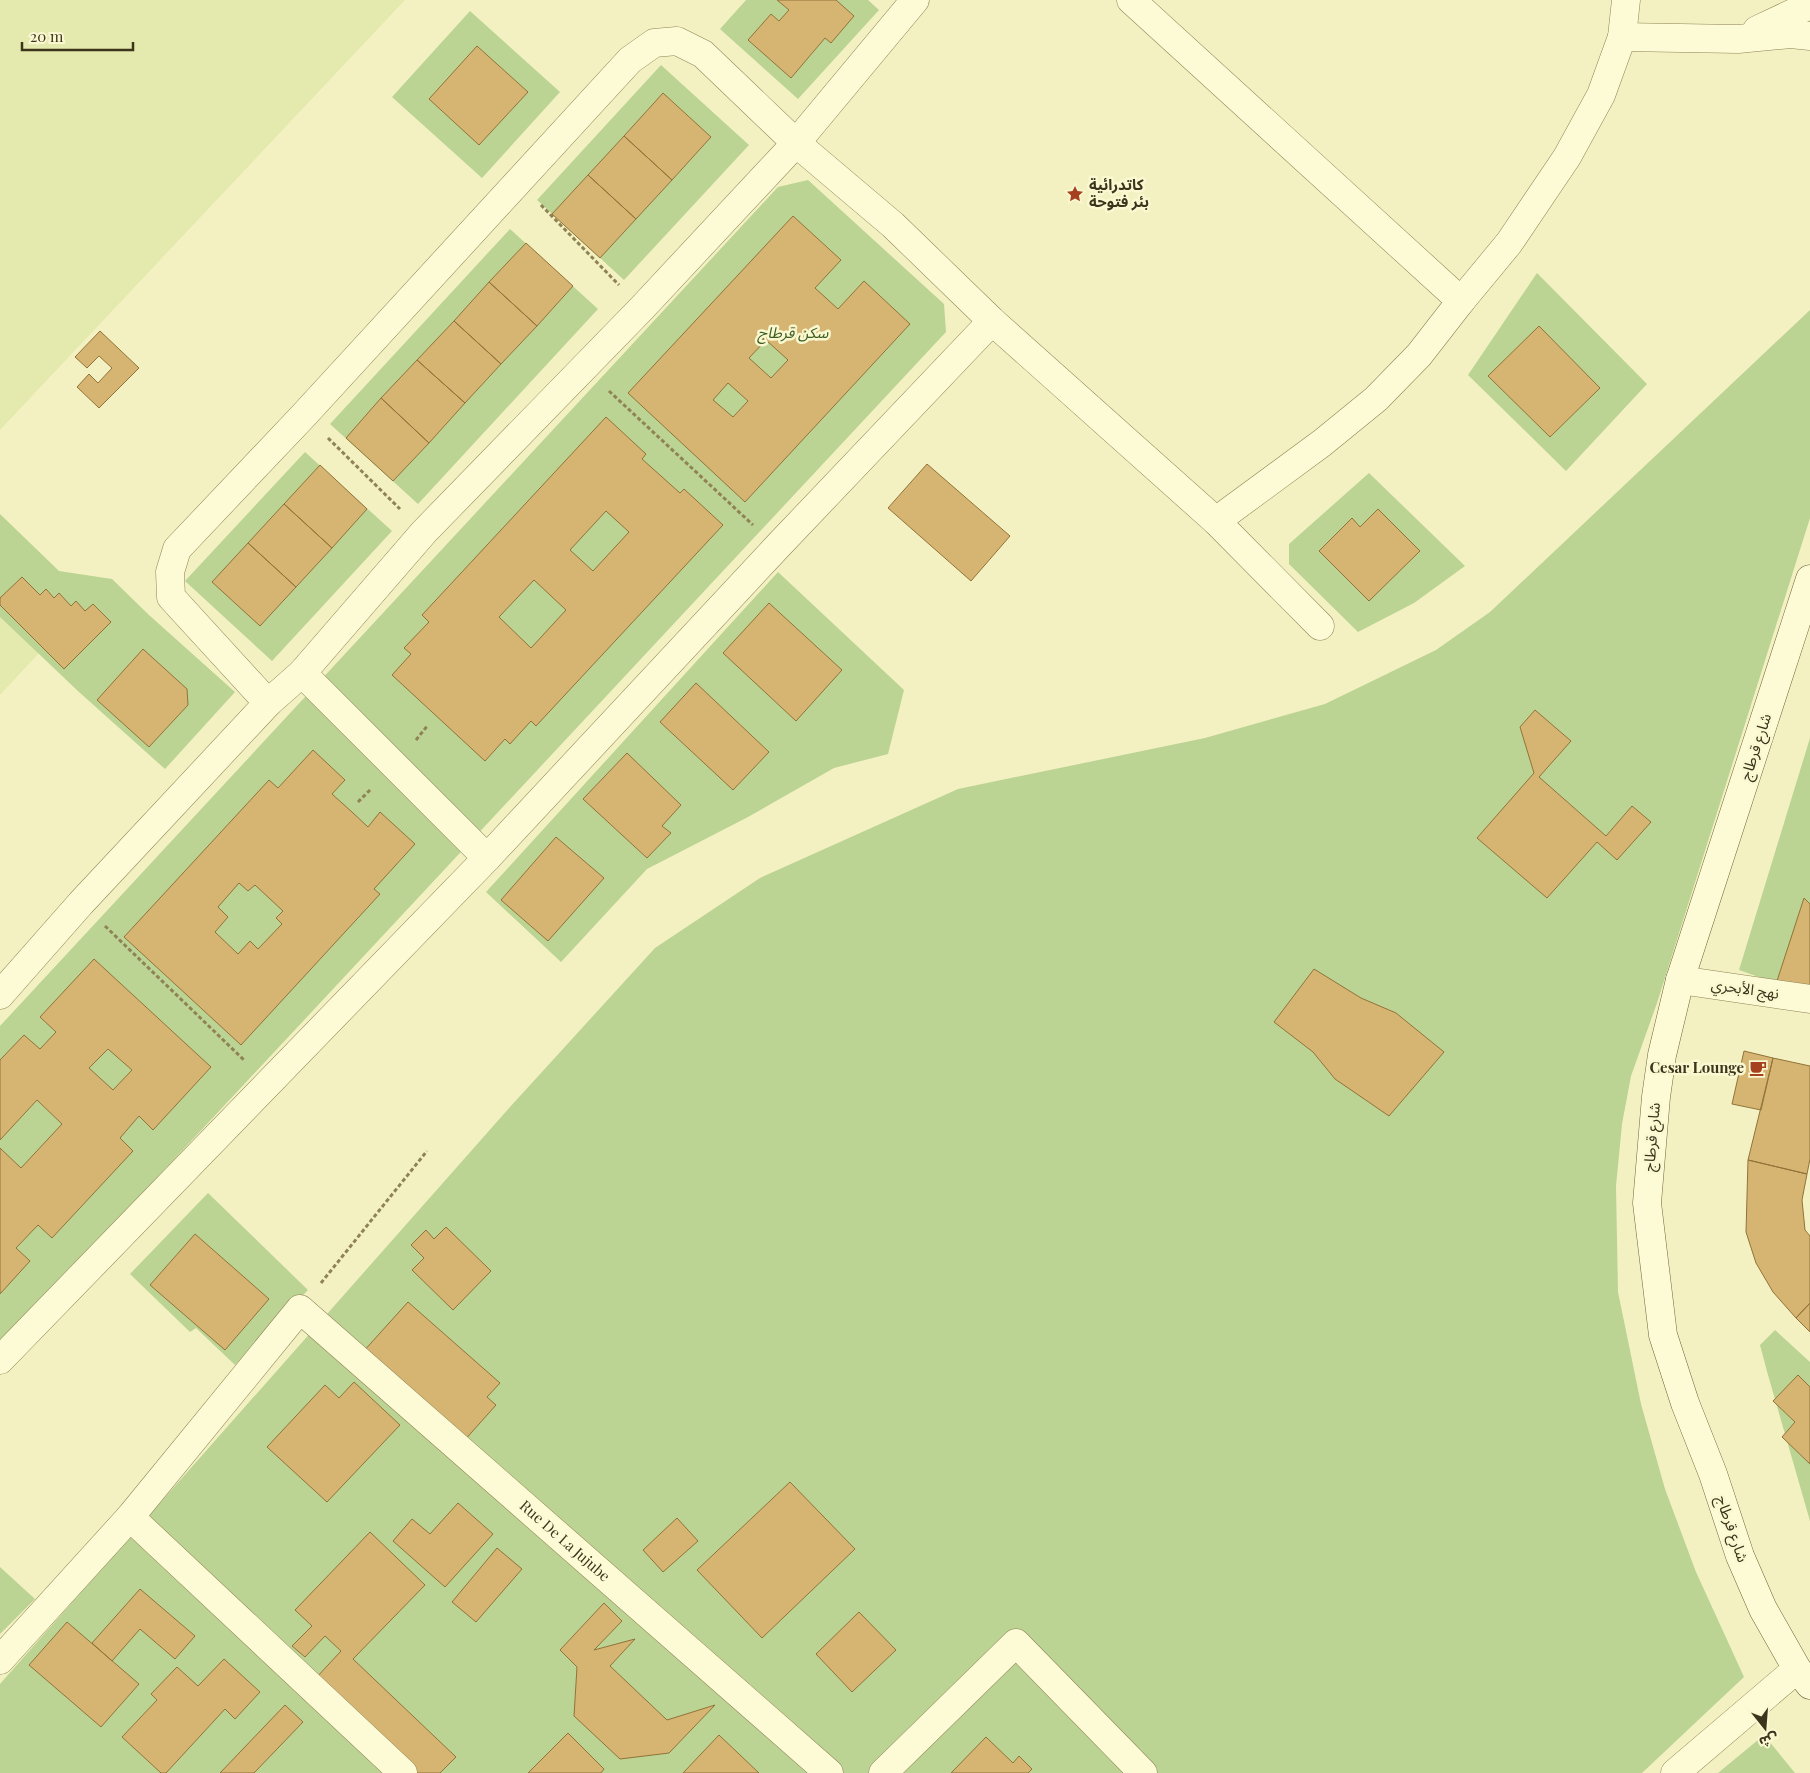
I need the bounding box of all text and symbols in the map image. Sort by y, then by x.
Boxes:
scale bar [22,20,134,52]
text: 20 m [30,26,64,46]
place label: كاتدرائية بئر فتوحة [1089,174,1149,211]
place icon: كاتدرائية بئر فتوحة [1065,184,1085,204]
park label: سكن قرطاج [757,322,828,344]
street label: شارع قرطاج [1735,710,1778,784]
street label: نهج الأبحري [1709,973,1780,1006]
place label: Cesar Lounge [1650,1057,1744,1077]
cafe icon: Cesar Lounge [1748,1058,1768,1078]
street label: شارع قرطاج [1638,1101,1667,1173]
street label: شارع قرطاج [1709,1493,1754,1566]
street label: Rue De La Jujube [516,1495,615,1586]
north arrow [1740,1703,1790,1753]
text: ش [1757,1729,1781,1753]

